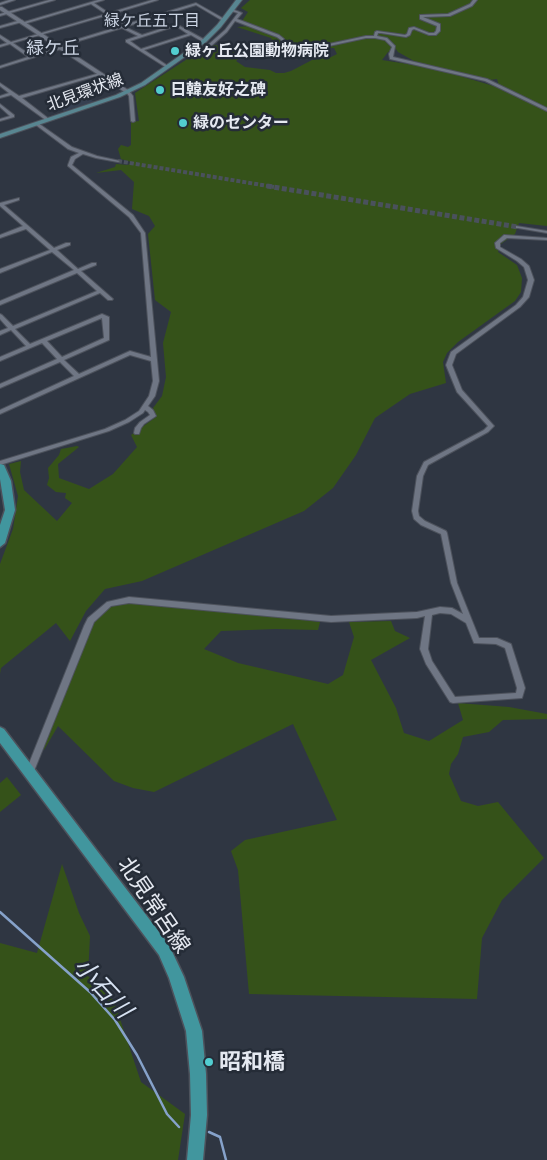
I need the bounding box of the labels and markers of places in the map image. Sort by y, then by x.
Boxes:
place label: 緑ヶ丘公園動物病院 [185,41,329,61]
marker: 緑ヶ丘公園動物病院 [169,45,181,57]
place label: 日韓友好之碑 [170,80,266,100]
marker: 日韓友好之碑 [154,84,166,96]
place label: 緑のセンター [193,113,289,133]
marker: 緑のセンター [177,117,189,129]
place label: 昭和橋 [219,1049,285,1075]
marker: 昭和橋 [203,1056,215,1068]

